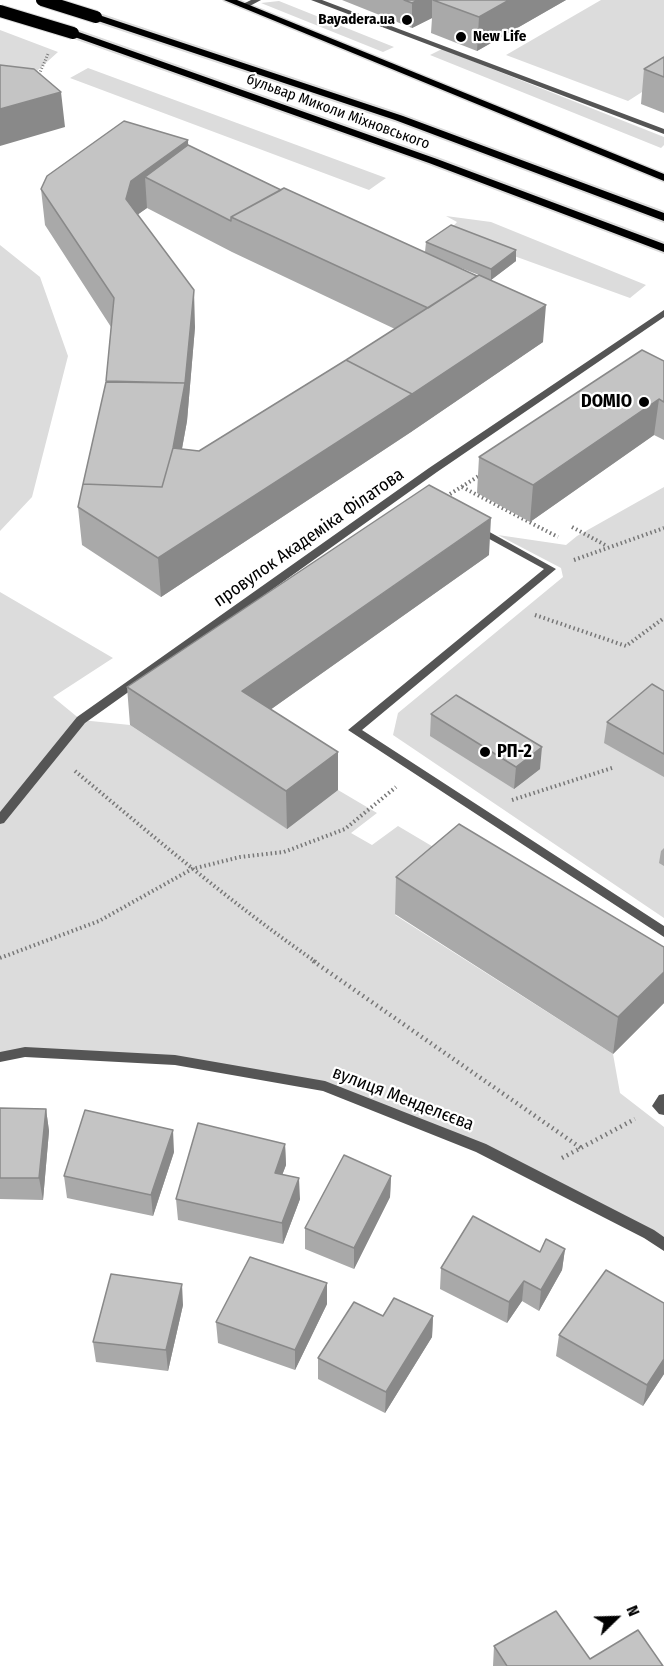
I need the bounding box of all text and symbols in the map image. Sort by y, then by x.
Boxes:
place label: Bayadera.ua [318,11,395,29]
marker: Bayadera.ua [400,13,414,27]
place label: New Life [473,28,526,46]
marker: New Life [454,30,468,44]
street label: бульвар Миколи Міхновського [244,70,432,154]
place label: DOMIO [581,391,632,413]
marker: DOMIO [637,395,651,409]
street label: провулок Академіка Філатова [210,464,408,612]
place label: РП-2 [497,741,532,763]
marker: РП-2 [478,745,492,759]
street label: вулиця Менделєєва [329,1062,477,1136]
north arrow [586,1588,646,1648]
text: N [622,1603,644,1619]

